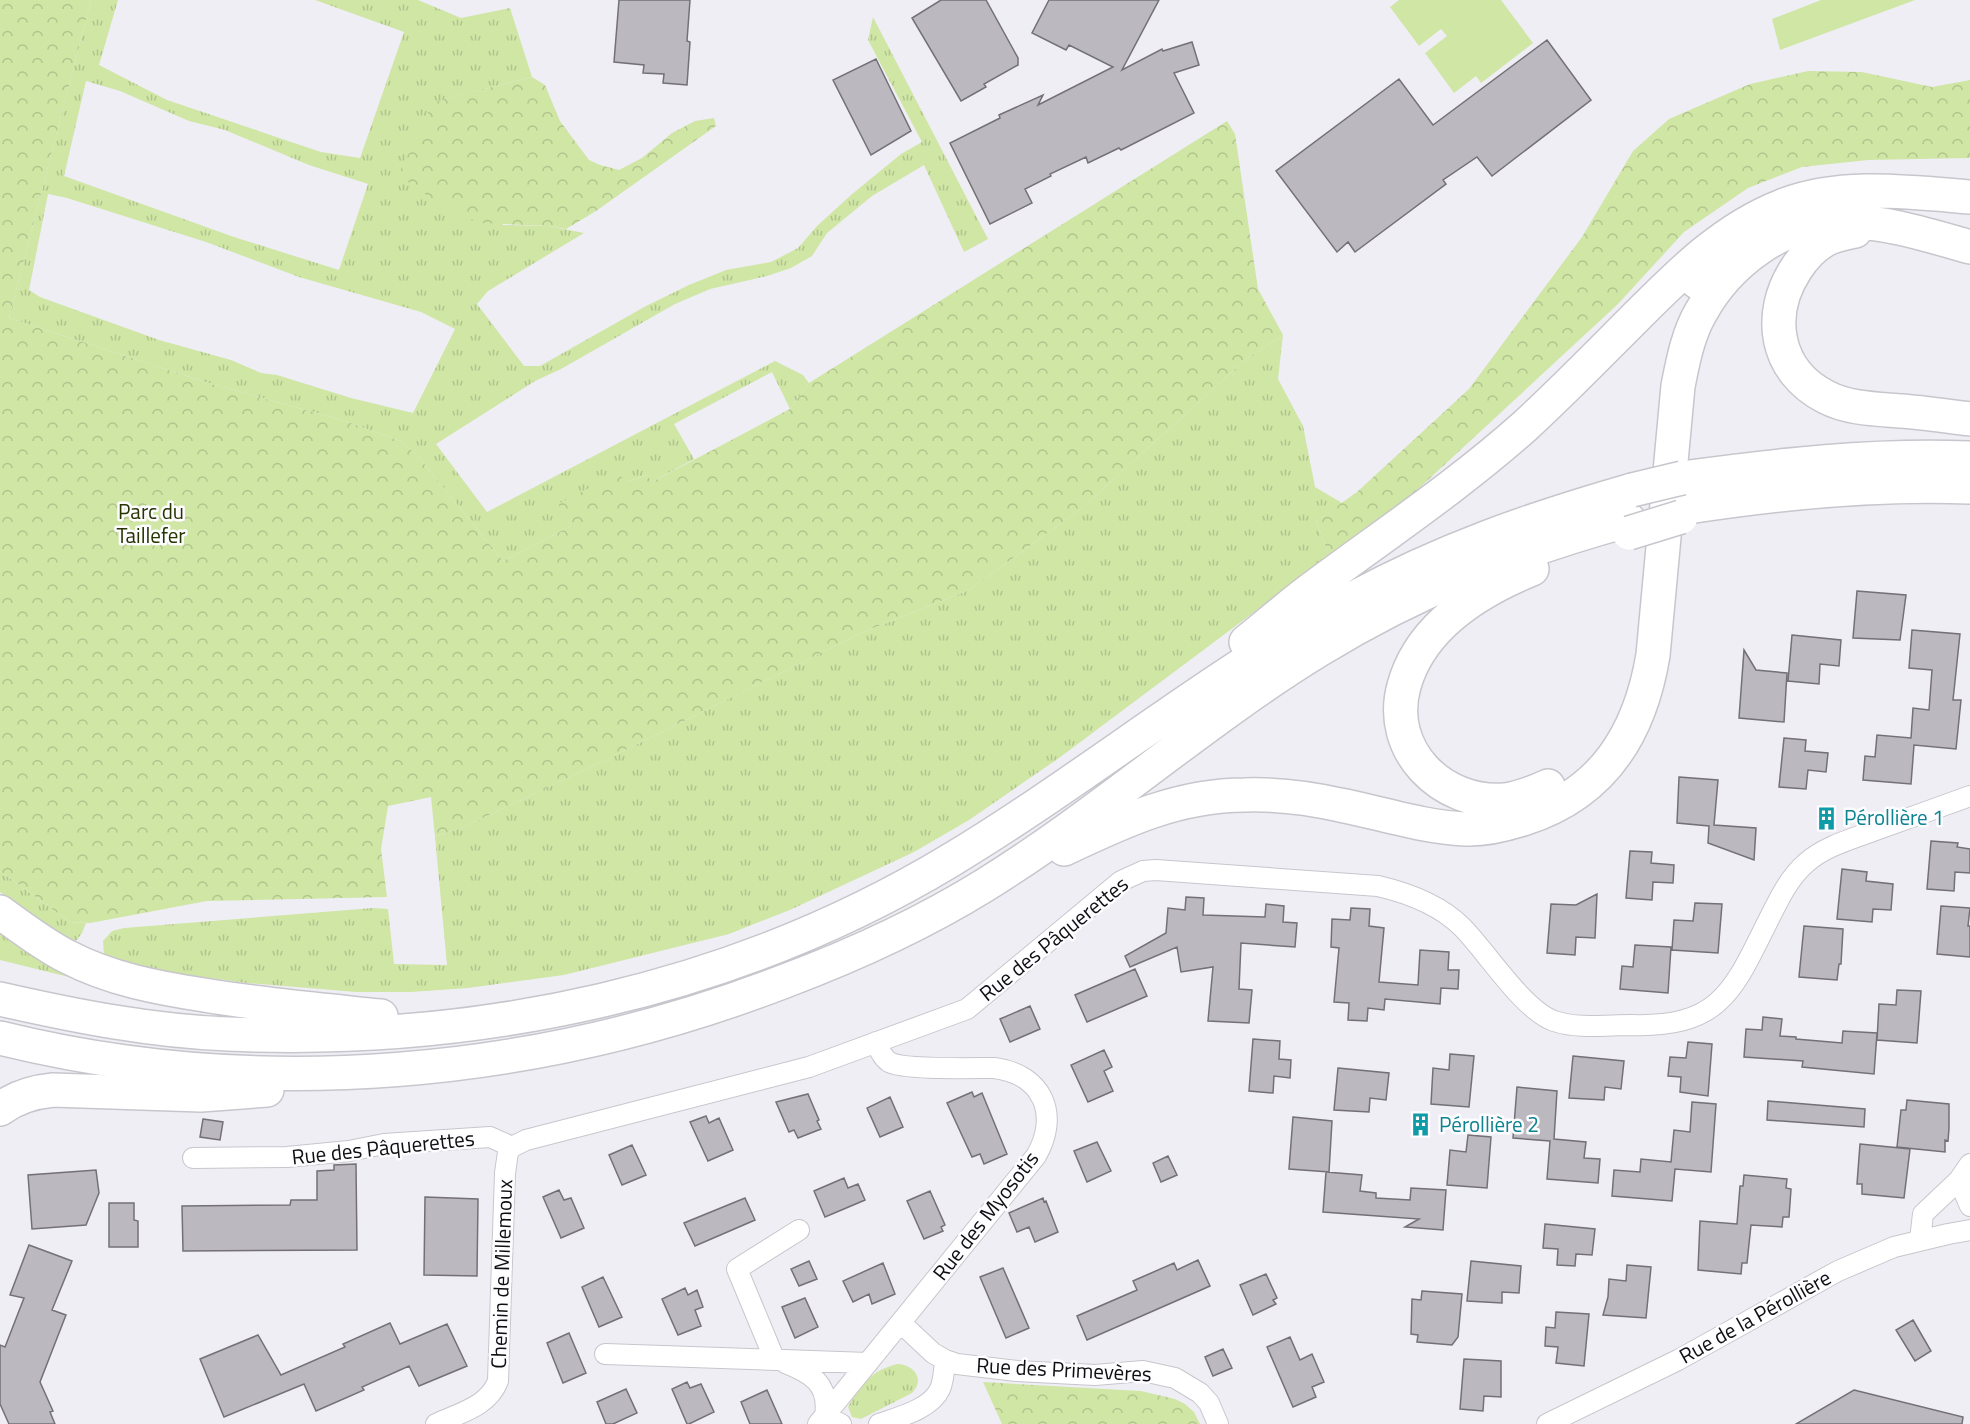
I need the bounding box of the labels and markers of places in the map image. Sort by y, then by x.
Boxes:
place label: Pérollière 1 [1844,801,1944,833]
building icon: Pérollière 1 [1813,805,1839,831]
place label: Pérollière 2 [1439,1108,1539,1140]
building icon: Pérollière 2 [1408,1112,1434,1138]

